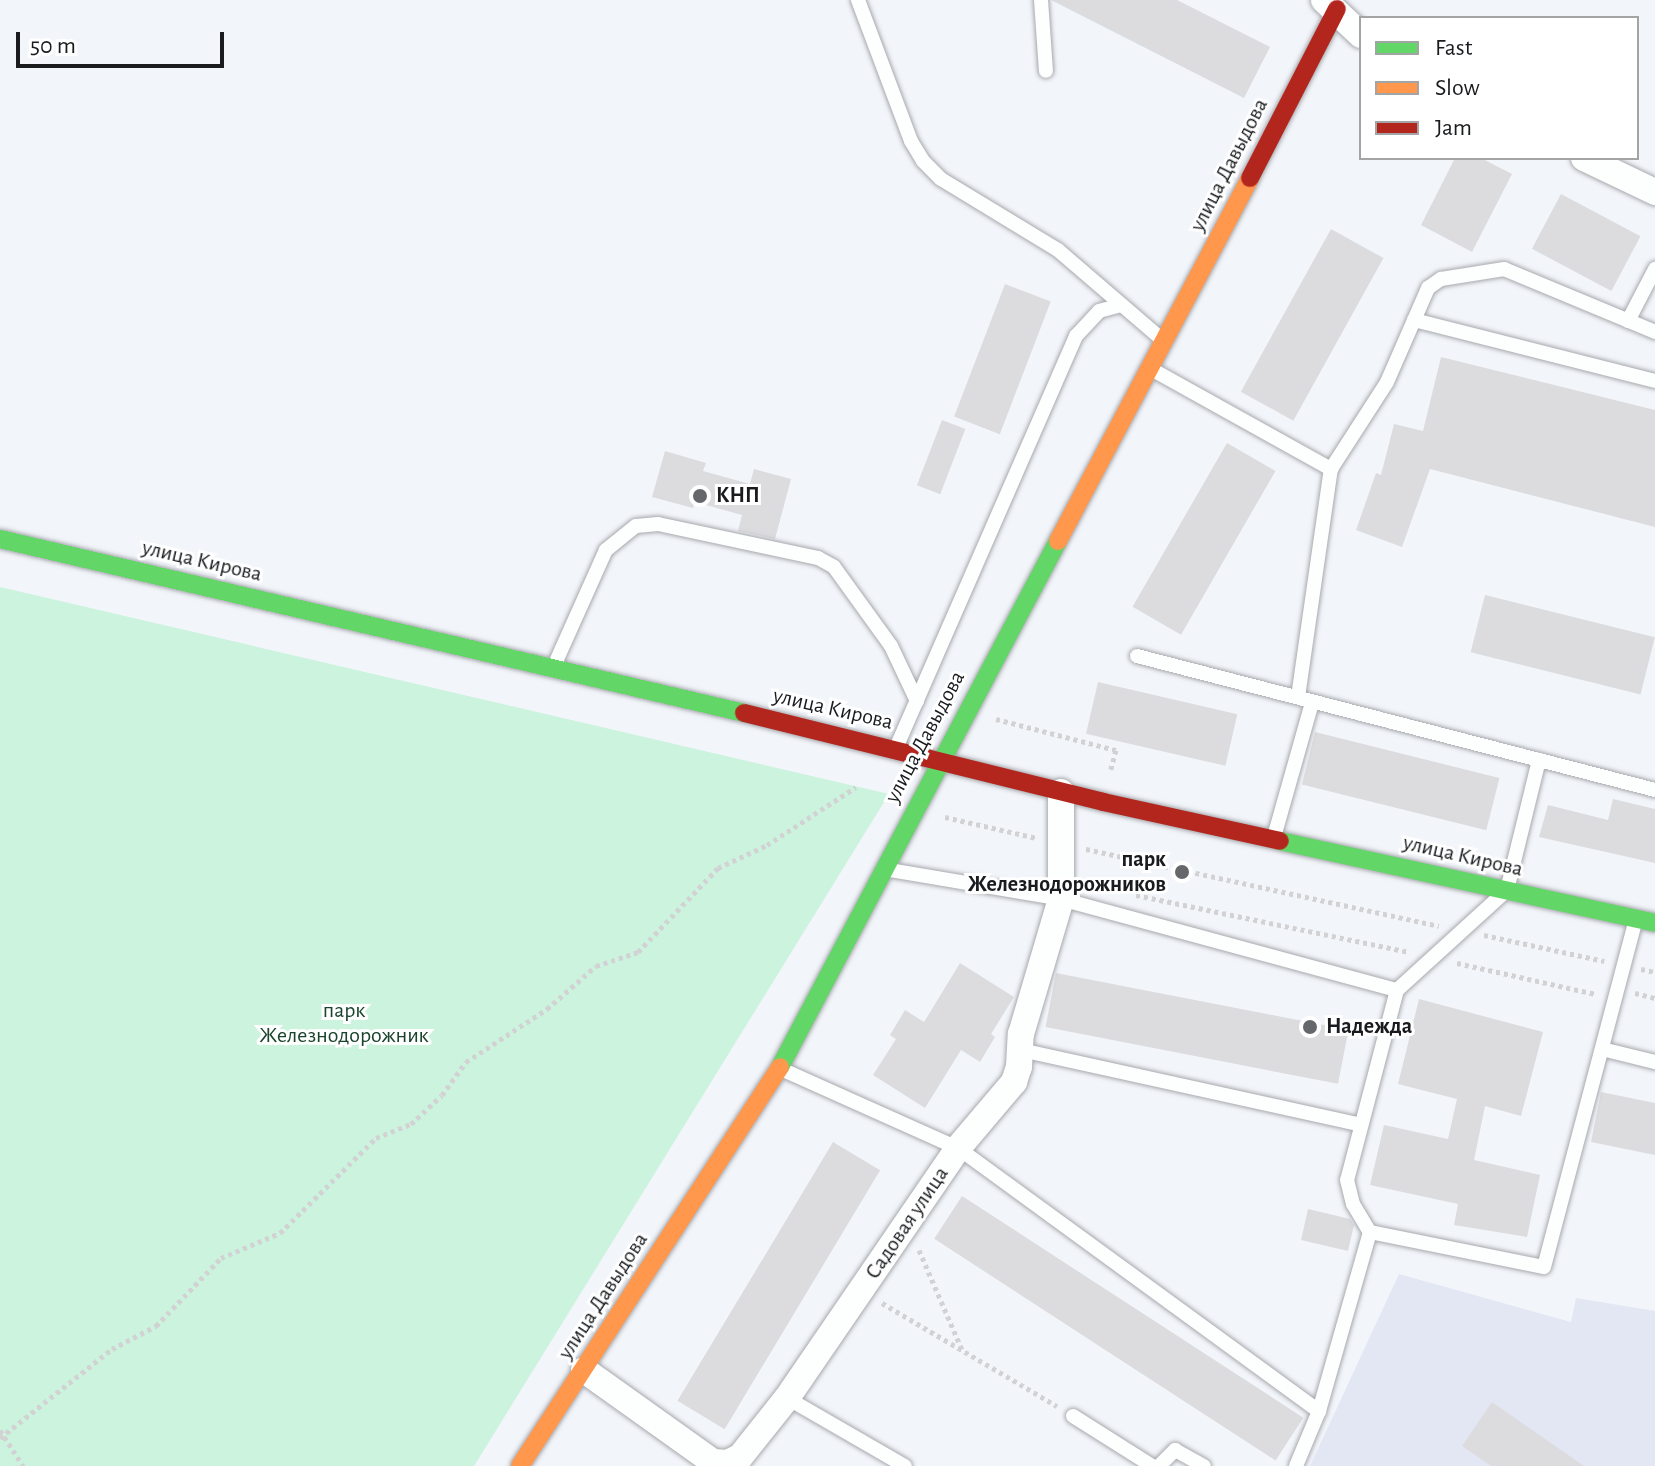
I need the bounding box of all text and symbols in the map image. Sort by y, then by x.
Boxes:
scale bar [20,16,228,66]
legend [1359,16,1639,160]
text: 50 m [30,34,76,58]
text: Fast [1435,36,1472,60]
text: Slow [1435,76,1480,100]
street label: улица Давыдова [1184,94,1274,236]
text: Jam [1435,116,1472,140]
place label: КНП [716,483,760,509]
marker: КНП [691,487,709,505]
street label: улица Кирова [140,534,264,588]
street label: улица Давыдова [879,667,971,807]
street label: улица Кирова [771,682,895,736]
street label: улица Кирова [1401,829,1525,883]
place label: парк Железнодорожников [968,846,1166,898]
marker: парк Железнодорожников [1173,863,1191,881]
park label: парк Железнодорожник [259,997,429,1048]
place label: Надежда [1326,1014,1412,1040]
marker: Надежда [1301,1018,1319,1036]
street label: Садовая улица [860,1162,954,1284]
street label: улица Давыдова [552,1228,654,1364]

